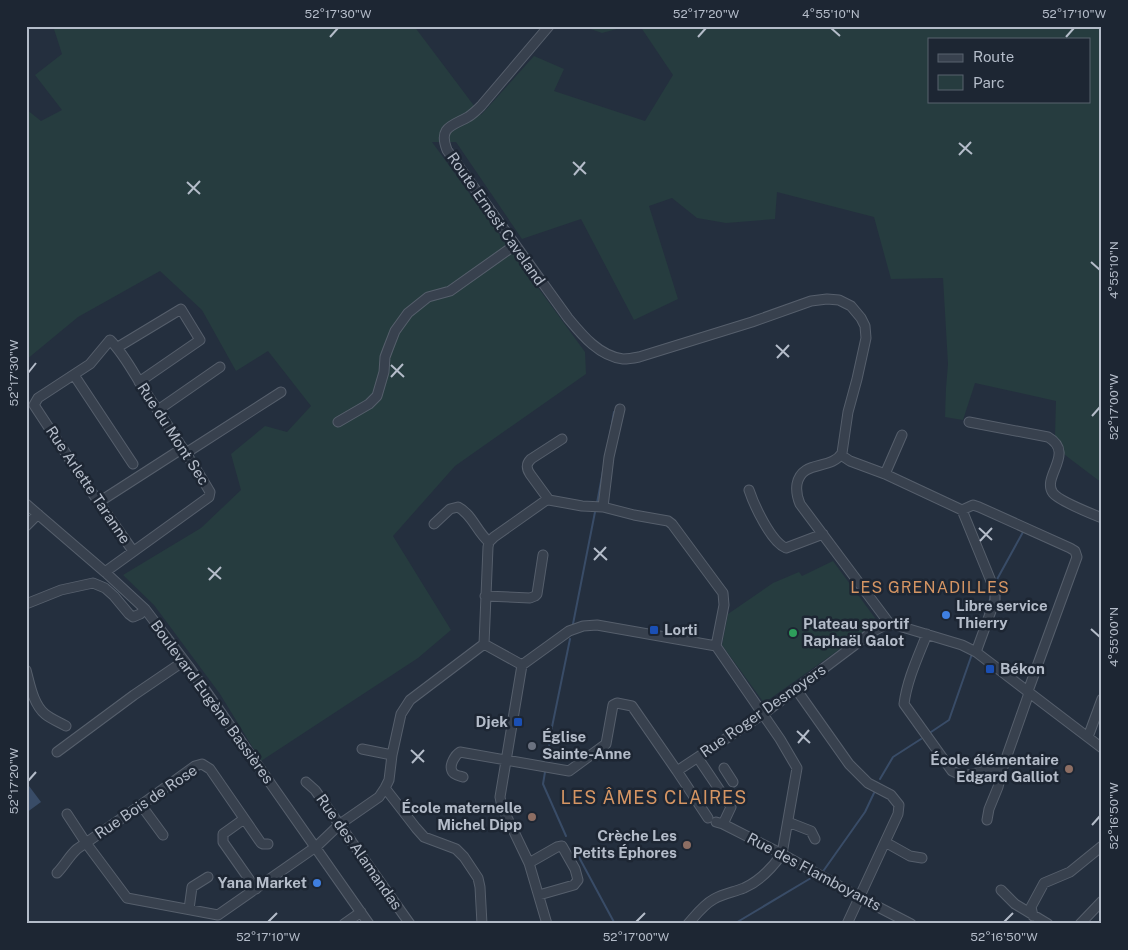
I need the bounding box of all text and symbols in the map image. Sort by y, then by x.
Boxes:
text: 52°17'30"W [305,7,372,21]
text: 52°17'20"W [673,7,740,21]
text: 4°55'10"N [802,7,860,21]
text: 52°17'10"W [1042,7,1107,21]
legend [928,38,1090,102]
text: Route [973,48,1014,65]
text: Parc [973,74,1005,91]
street label: Route Ernest Caveland [444,149,549,288]
text: 4°55'10"N [1107,241,1121,299]
text: 52°17'30"W [7,339,21,406]
text: 52°17'00"W [1107,373,1121,440]
street label: Rue du Mont Sec [134,380,213,488]
street label: Rue Arlette Taranne [43,423,134,547]
district label: LES GRENADILLES [850,578,1010,597]
place label: Libre service Thierry [956,597,1048,631]
text: 4°55'00"N [1107,607,1121,667]
marker: Libre service Thierry [940,609,952,621]
place label: Plateau sportif Raphaël Galot [803,615,909,649]
street label: Boulevard Eugène Bassières [147,617,277,787]
place label: Lorti [664,621,698,638]
marker: Lorti [648,624,660,636]
marker: Plateau sportif Raphaël Galot [787,627,799,639]
place label: Békon [1000,660,1045,677]
street label: Rue Roger Desnoyers [697,661,829,760]
marker: Békon [984,663,996,675]
place label: Djek [476,713,508,730]
marker: Djek [512,716,524,728]
place label: Église Sainte-Anne [542,728,631,762]
marker: Église Sainte-Anne [526,740,538,752]
text: 52°17'20"W [7,747,21,814]
place label: École élémentaire Edgard Galliot [930,751,1059,785]
street label: Rue Bois de Rose [91,761,200,842]
marker: École élémentaire Edgard Galliot [1063,763,1075,775]
text: 52°16'50"W [1107,782,1121,850]
district label: LES ÂMES CLAIRES [561,787,747,808]
street label: Rue des Alamandas [313,791,406,913]
place label: École maternelle Michel Dipp [401,799,522,833]
marker: École maternelle Michel Dipp [526,811,538,823]
place label: Crèche Les Petits Éphores [573,827,677,861]
street label: Rue des Flamboyants [744,829,884,914]
marker: Crèche Les Petits Éphores [681,839,693,851]
place label: Yana Market [218,874,307,891]
marker: Yana Market [311,877,323,889]
text: 52°17'10"W [236,930,301,944]
text: 52°17'00"W [603,930,670,944]
text: 52°16'50"W [970,930,1038,944]

